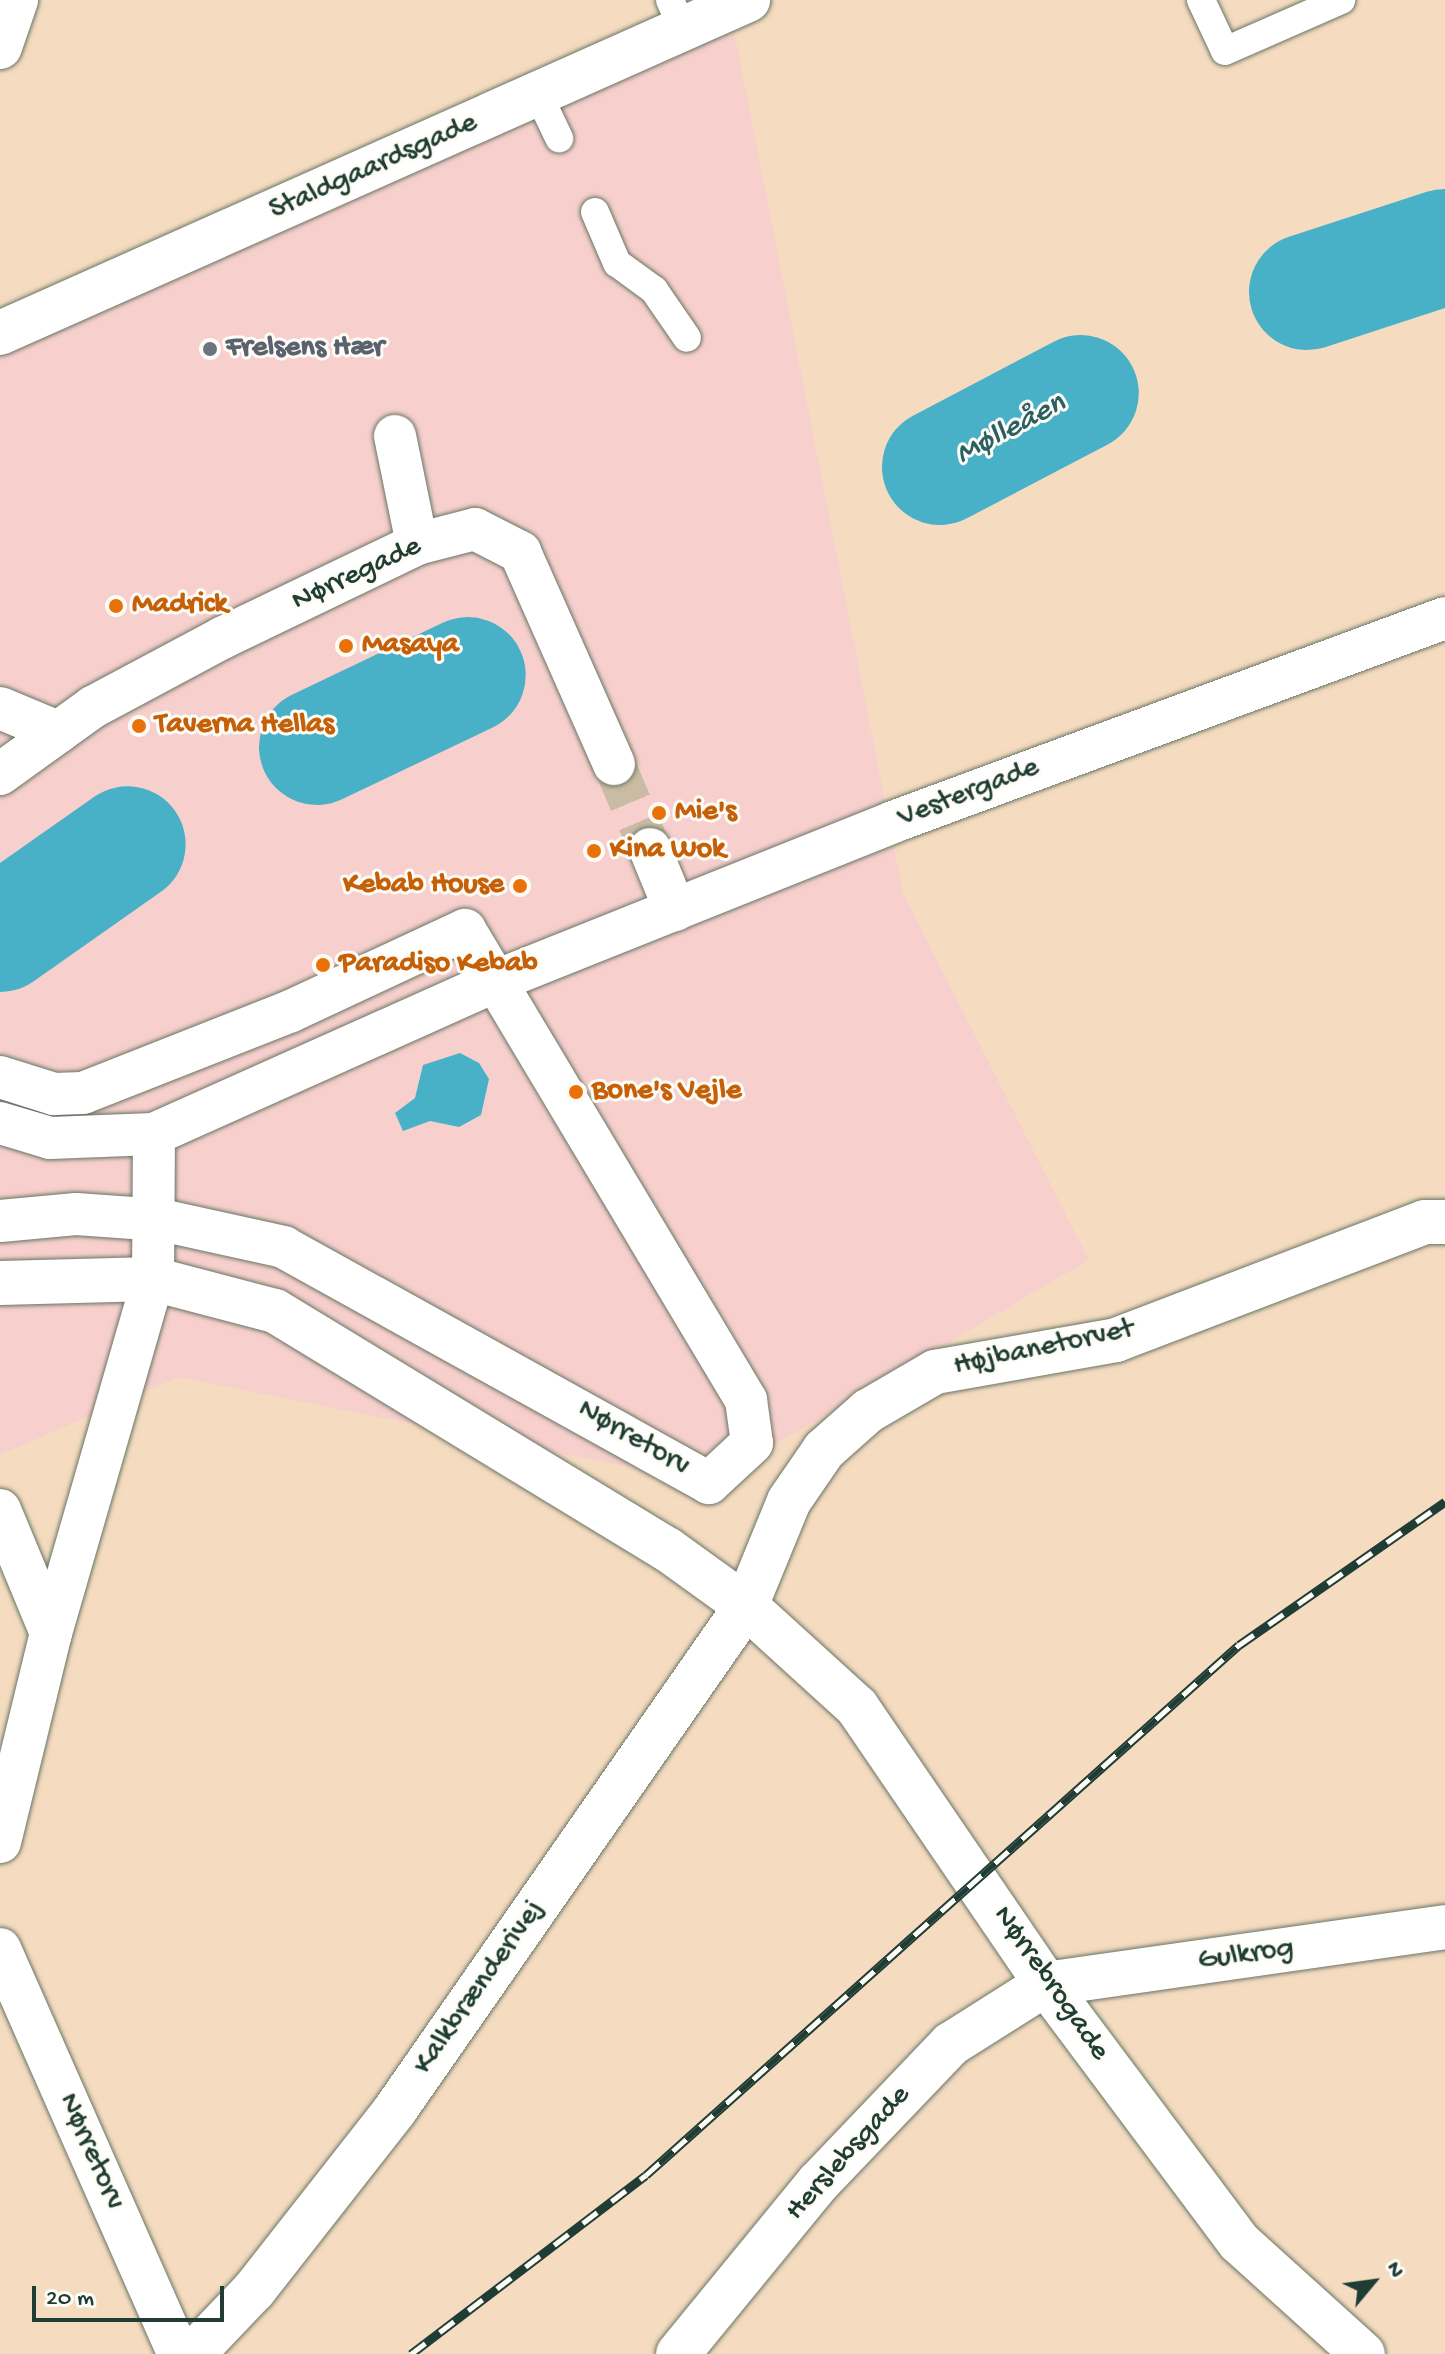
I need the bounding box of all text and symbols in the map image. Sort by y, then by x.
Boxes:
street label: Staldgaardsgade [265,106,483,230]
place label: Frelsens Hær [226,331,384,367]
marker: Frelsens Hær [201,340,219,358]
water label: Mølleåen [949,385,1073,475]
street label: Nørregade [287,529,427,621]
place label: Madrick [132,588,228,624]
marker: Madrick [107,597,125,615]
place label: Masaya [362,628,459,664]
marker: Masaya [337,637,355,655]
place label: Taverna Hellas [155,708,334,744]
marker: Taverna Hellas [130,717,148,735]
street label: Vestergade [893,751,1045,837]
place label: Mie's [675,795,736,831]
marker: Mie's [650,804,668,822]
place label: Kina Wok [610,833,725,869]
marker: Kina Wok [585,842,603,860]
place label: Kebab House [343,868,504,904]
marker: Kebab House [511,877,529,895]
place label: Paradiso Kebab [339,947,538,983]
marker: Paradiso Kebab [314,956,332,974]
place label: Bone's Vejle [592,1074,741,1110]
marker: Bone's Vejle [567,1083,585,1101]
street label: Højbanetorvet [951,1312,1137,1386]
street label: Nørretorv [571,1393,695,1485]
street label: Kalkbrænderivej [407,1894,553,2082]
street label: Nørrebrogade [983,1900,1117,2068]
street label: Gulkrog [1196,1931,1296,1981]
street label: Herslebsgade [779,2079,919,2229]
street label: Nørretorv [48,2088,132,2216]
north arrow [1333,2242,1413,2322]
text: N [1379,2258,1409,2283]
scale bar [36,2270,228,2320]
text: 20 m [46,2285,94,2314]

